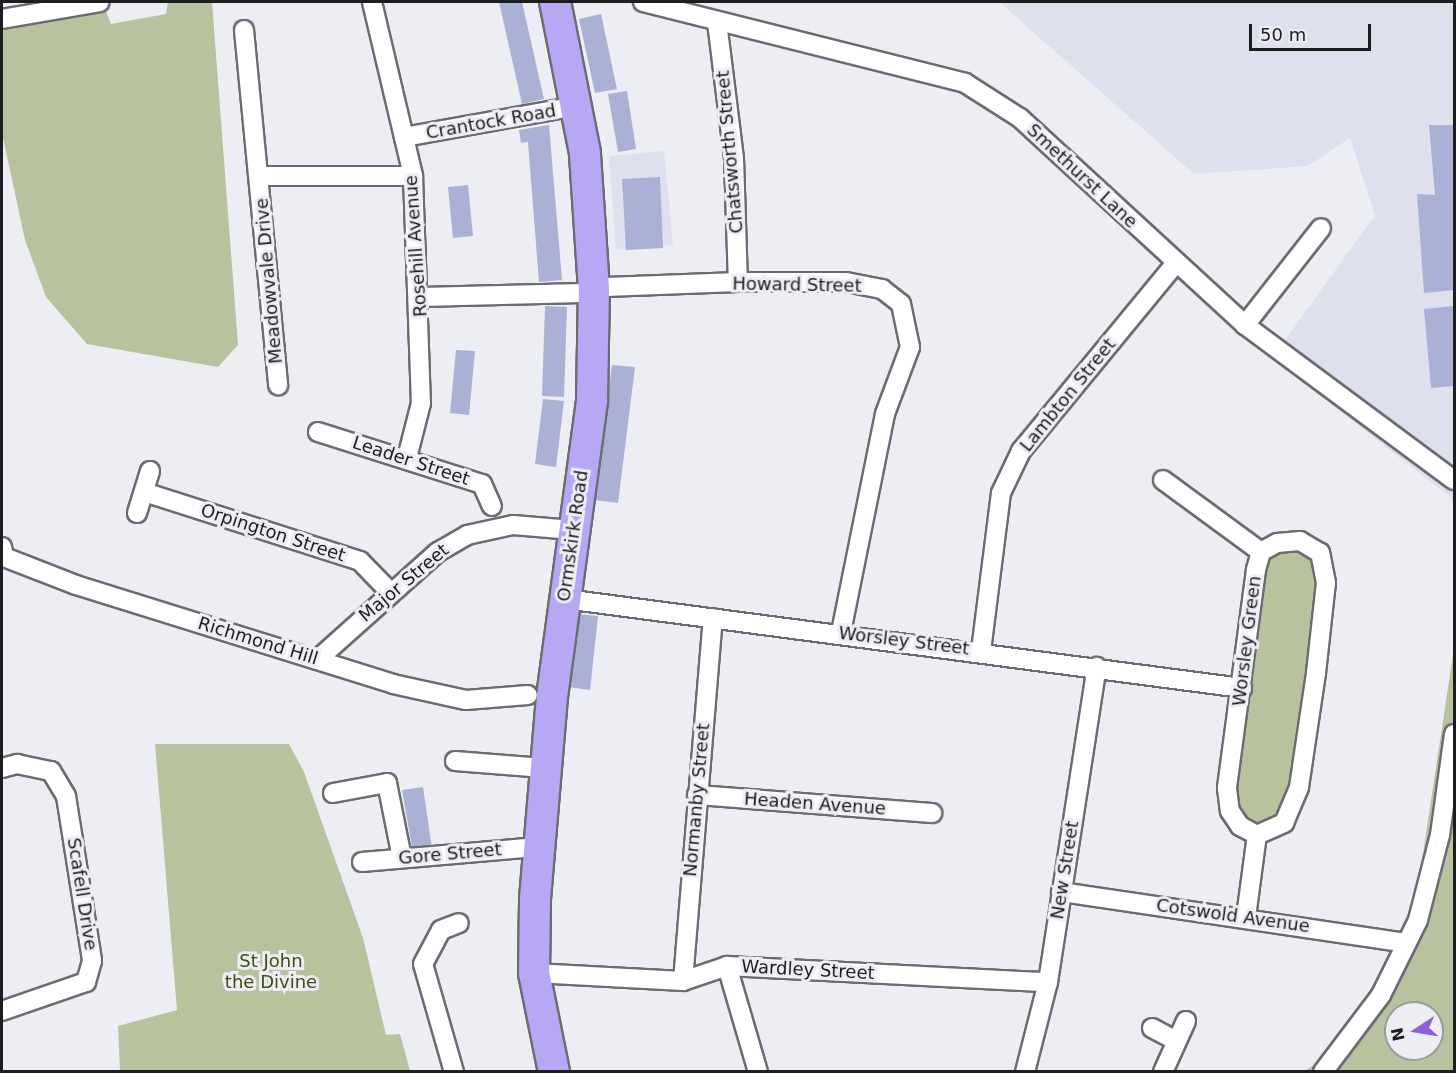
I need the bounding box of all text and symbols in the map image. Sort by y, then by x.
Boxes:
scale bar [1252,12,1374,50]
text: 50 m [1260,24,1306,45]
street label: Chatsworth Street [712,70,748,234]
street label: Crantock Road [424,100,558,144]
street label: Smethurst Lane [1022,119,1142,233]
street label: Rosehill Avenue [400,174,432,318]
street label: Meadowvale Drive [251,197,287,365]
street label: Howard Street [732,273,862,297]
street label: Lambton Street [1016,334,1120,456]
street label: Leader Street [350,432,472,490]
street label: Ormskirk Road [553,469,593,603]
street label: Orpington Street [198,499,348,567]
street label: Major Street [355,539,453,627]
street label: Worsley Green [1228,574,1266,708]
street label: Richmond Hill [195,612,321,670]
street label: Worsley Street [837,622,971,660]
street label: Normanby Street [680,722,714,878]
street label: Headen Avenue [743,788,887,820]
street label: New Street [1047,819,1083,921]
street label: Scafell Drive [62,836,102,952]
street label: Gore Street [398,839,502,869]
street label: Cotswold Avenue [1155,895,1311,937]
park label: St John the Divine [225,951,317,994]
street label: Wardley Street [741,956,875,984]
north arrow [1384,1001,1444,1061]
text: N [1387,1026,1409,1043]

